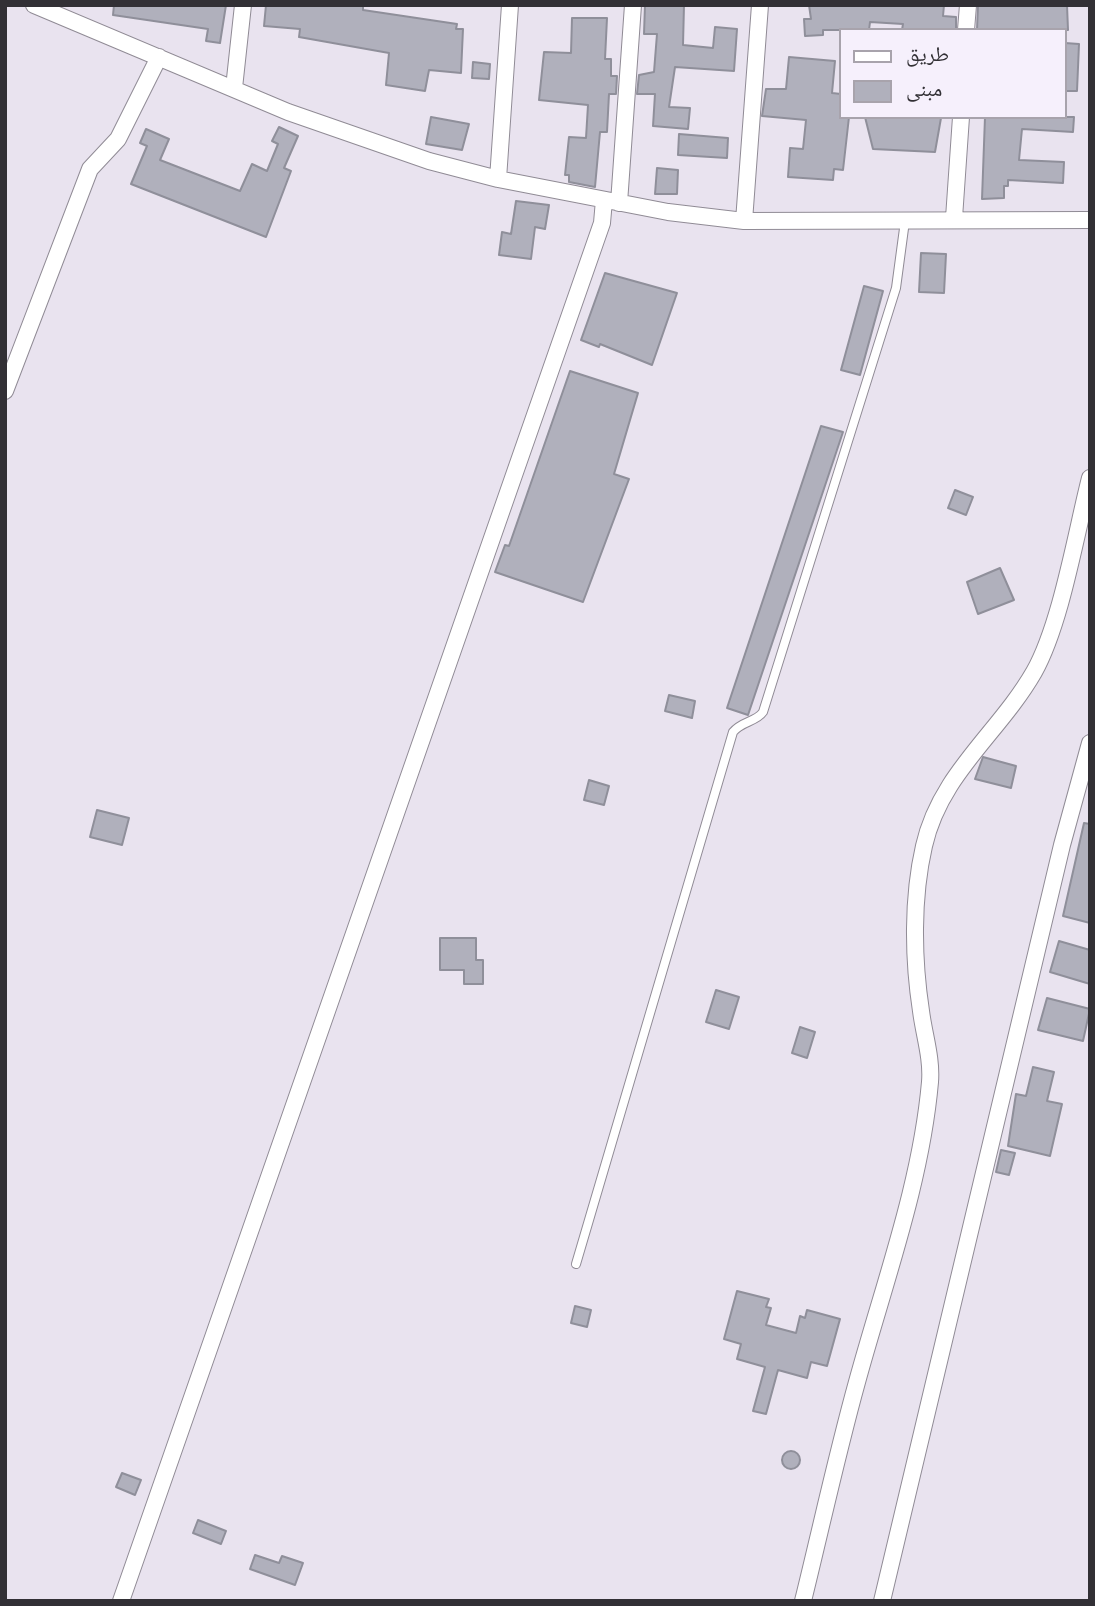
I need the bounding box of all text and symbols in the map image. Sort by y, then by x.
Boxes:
legend [839,28,1067,119]
text: طريق [906,40,949,66]
text: مبنى [906,75,942,101]

